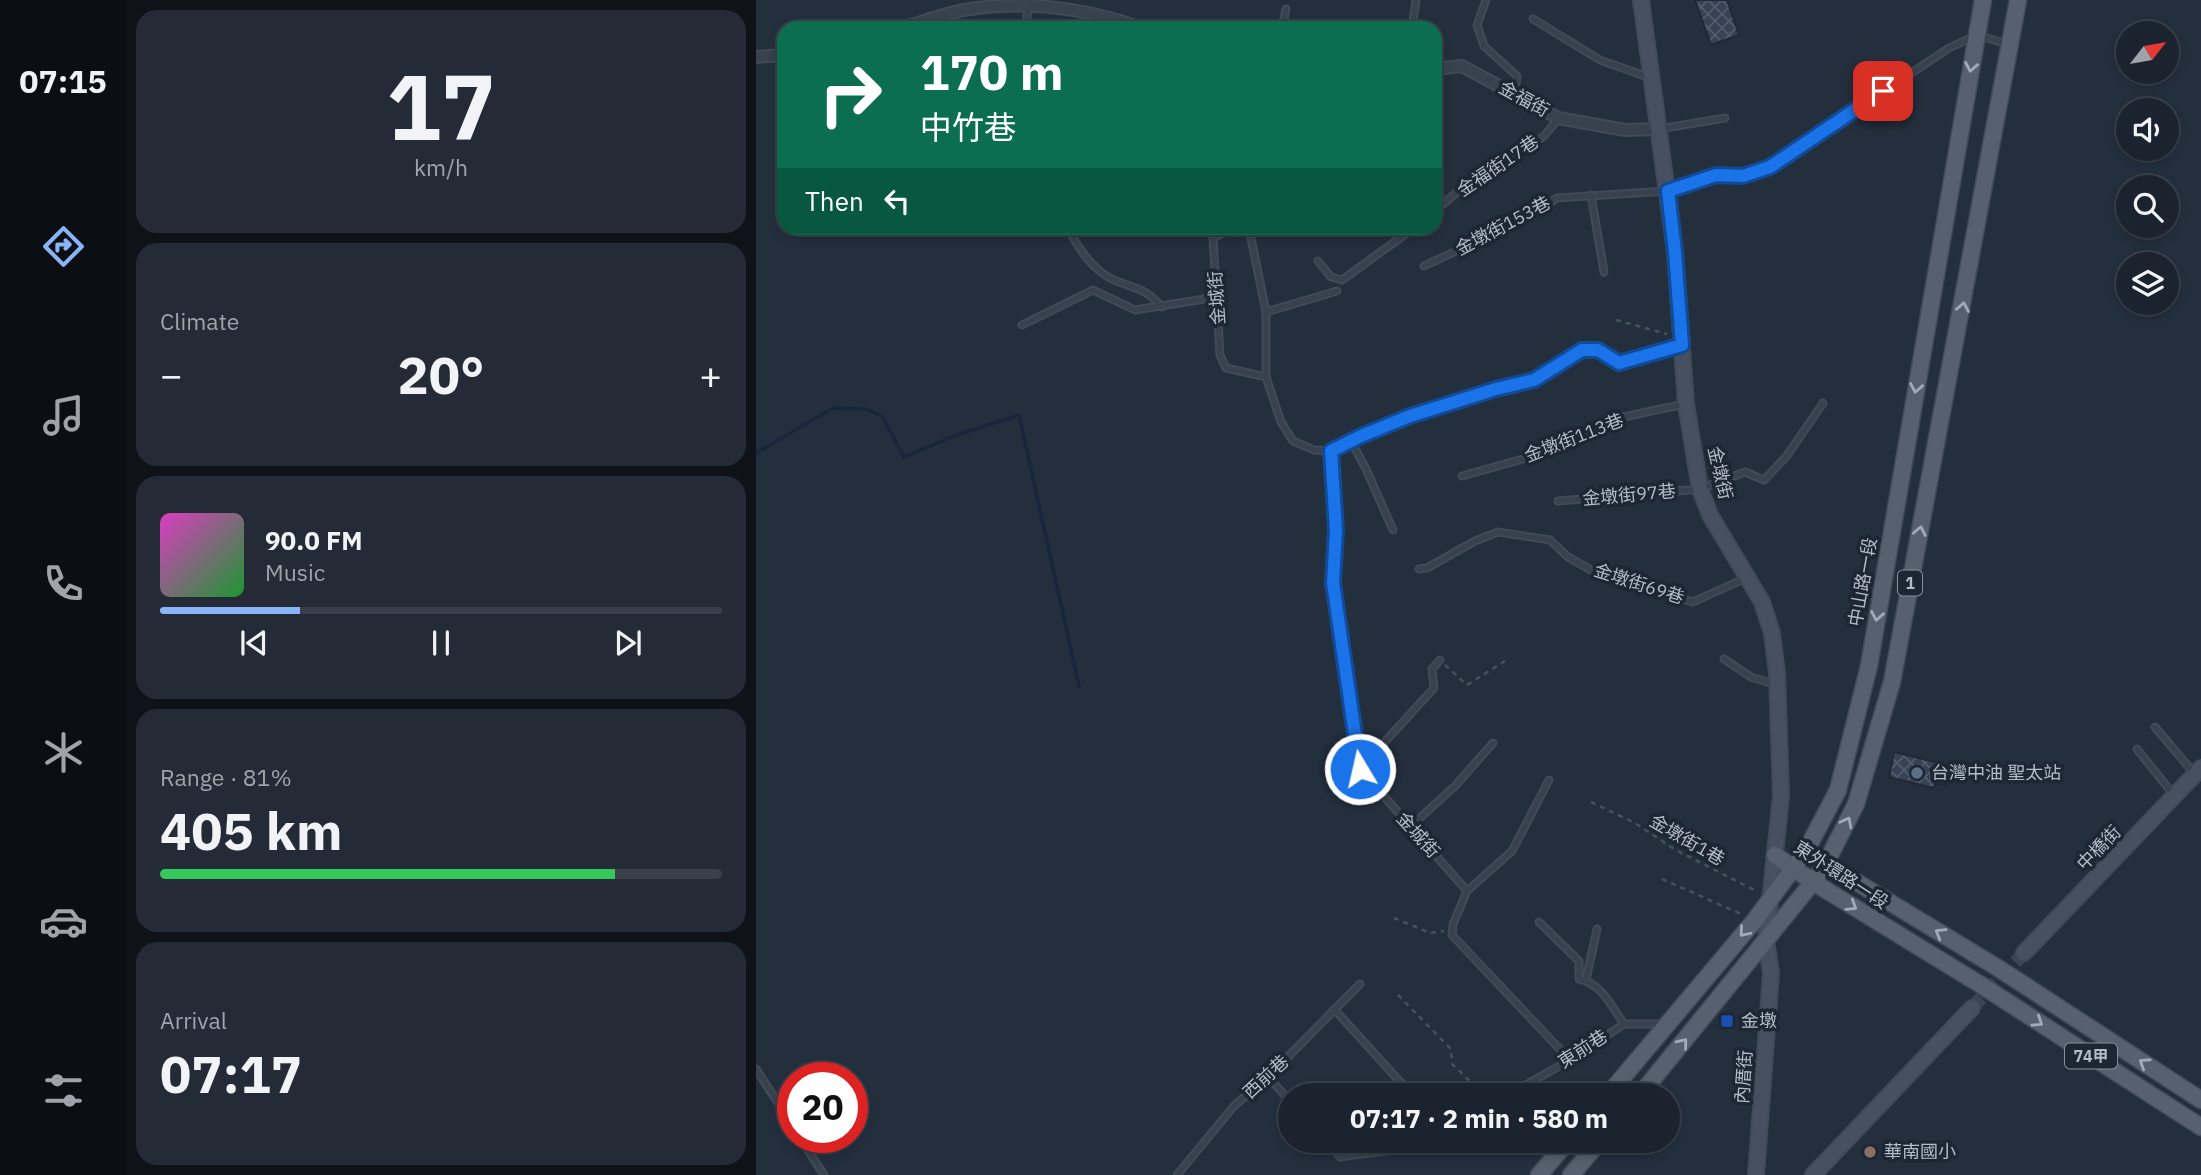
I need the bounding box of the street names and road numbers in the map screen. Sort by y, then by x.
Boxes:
street label: 金福街 [1495,75,1553,122]
street label: 金福街17巷 [1452,130,1543,201]
street label: 金墩街153巷 [1451,191,1554,260]
street label: 金城街 [1203,270,1230,326]
street label: 金墩街113巷 [1521,408,1627,467]
street label: 金墩街 [1703,444,1738,502]
street label: 金墩街97巷 [1581,479,1677,510]
street label: 中山路一段 [1843,536,1882,628]
street label: 金墩街69巷 [1591,558,1687,609]
road number: 1 [1898,570,1922,596]
street label: 金城街 [1392,807,1445,862]
street label: 金墩街1巷 [1646,809,1729,870]
street label: 中橋街 [2072,820,2126,875]
street label: 東外環路一段 [1790,836,1893,914]
street label: 東前巷 [1554,1024,1612,1073]
road number: 74甲 [2065,1044,2117,1068]
street label: 內厝街 [1730,1049,1757,1105]
street label: 西前巷 [1238,1050,1293,1103]

